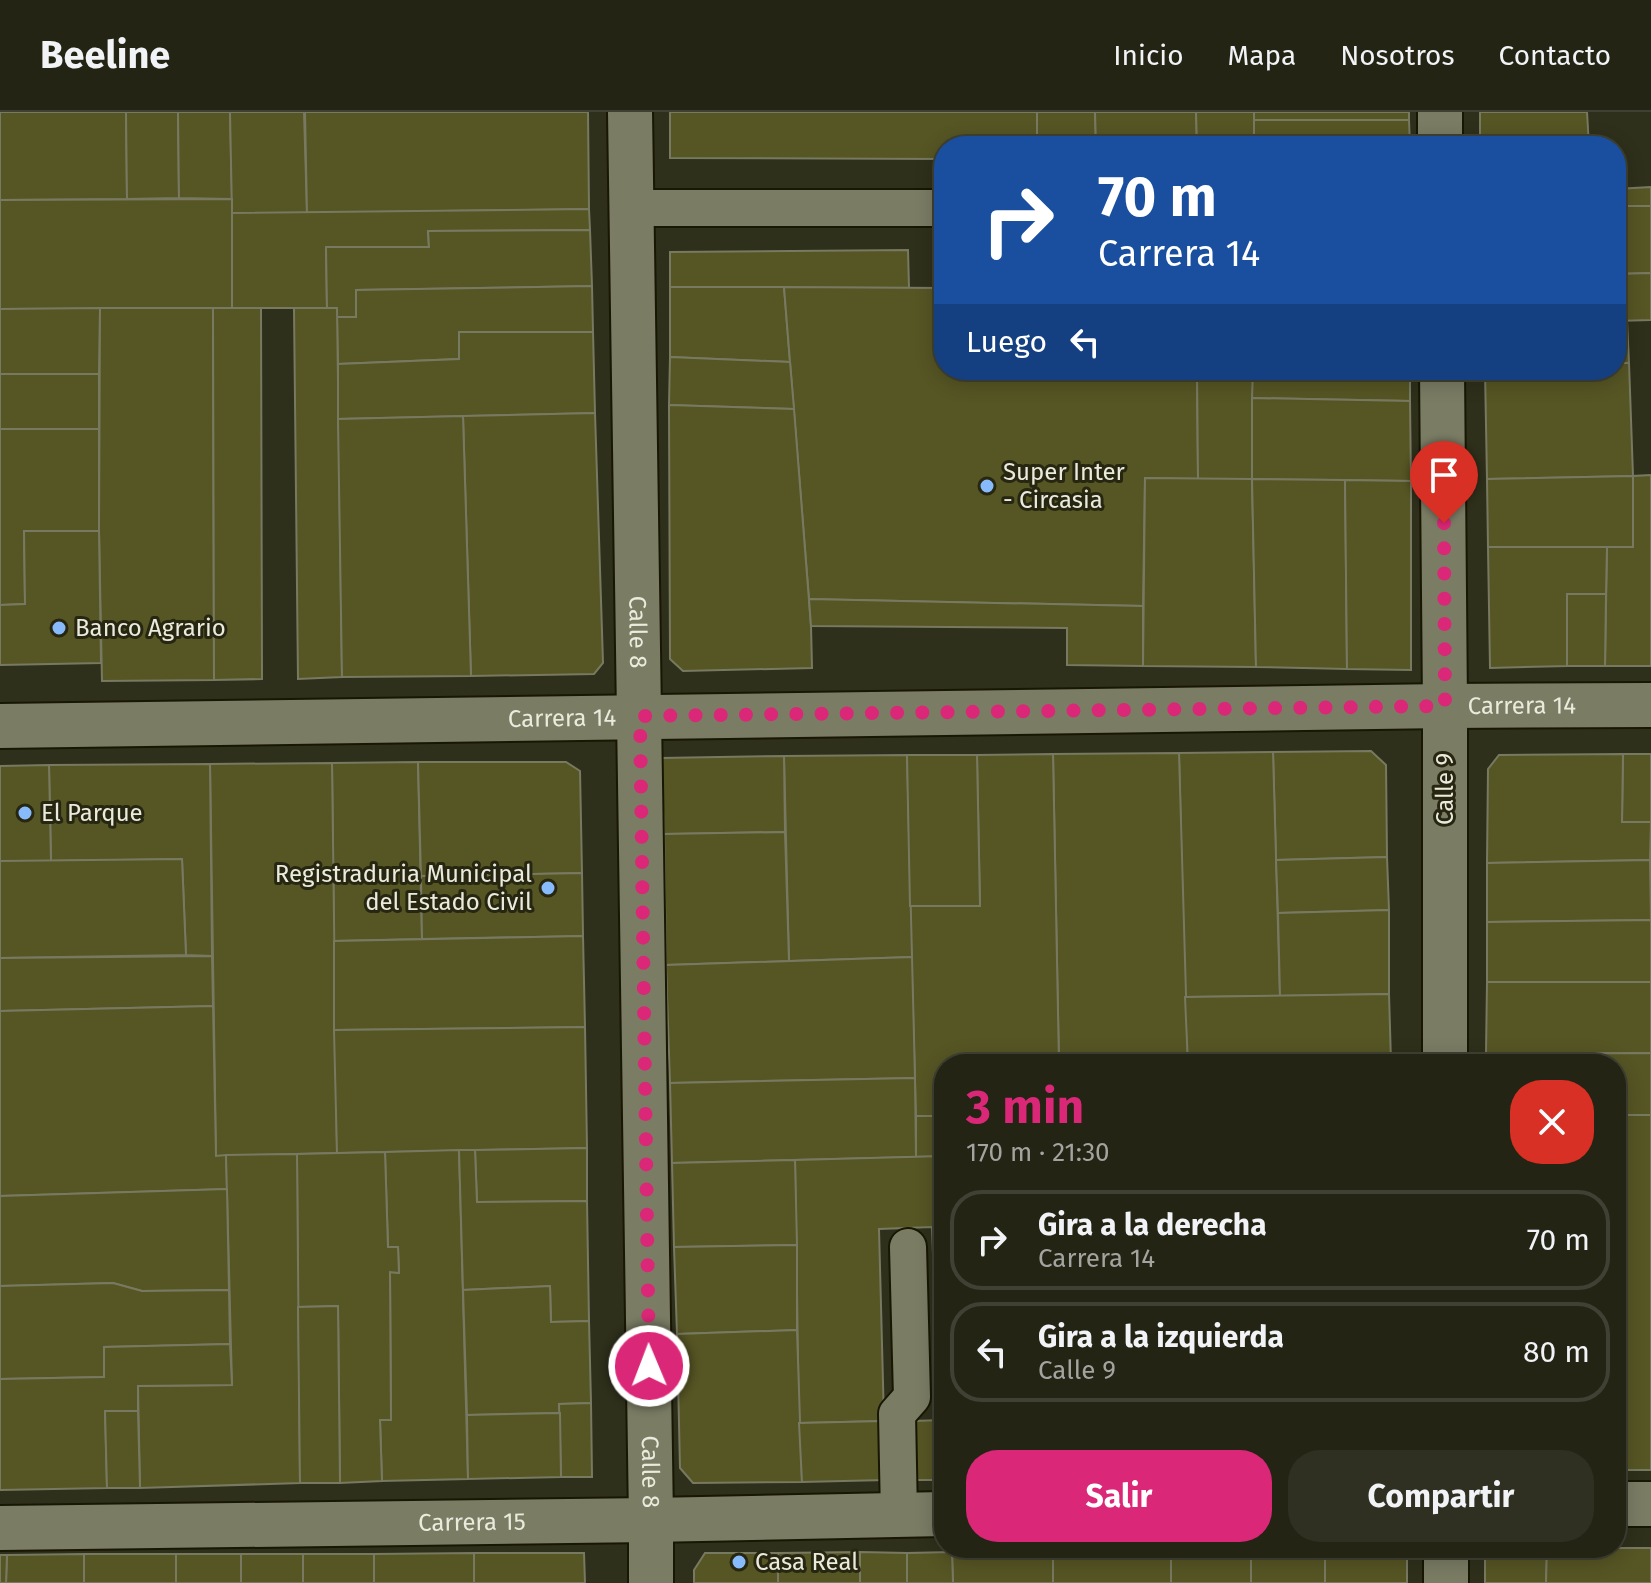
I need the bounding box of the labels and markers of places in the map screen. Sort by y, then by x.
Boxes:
pin [1410,441,1478,523]
place label: Super Inter - Circasia [1003,458,1126,514]
marker: Super Inter - Circasia [978,477,996,495]
place label: Banco Agrario [75,614,226,642]
marker: Banco Agrario [50,619,68,637]
place label: El Parque [41,799,143,827]
marker: El Parque [16,804,34,822]
place label: Registraduria Municipal del Estado Civil [275,860,532,916]
marker: Registraduria Municipal del Estado Civil [539,879,557,897]
place label: Casa Real [755,1548,858,1576]
marker: Casa Real [730,1553,748,1571]

